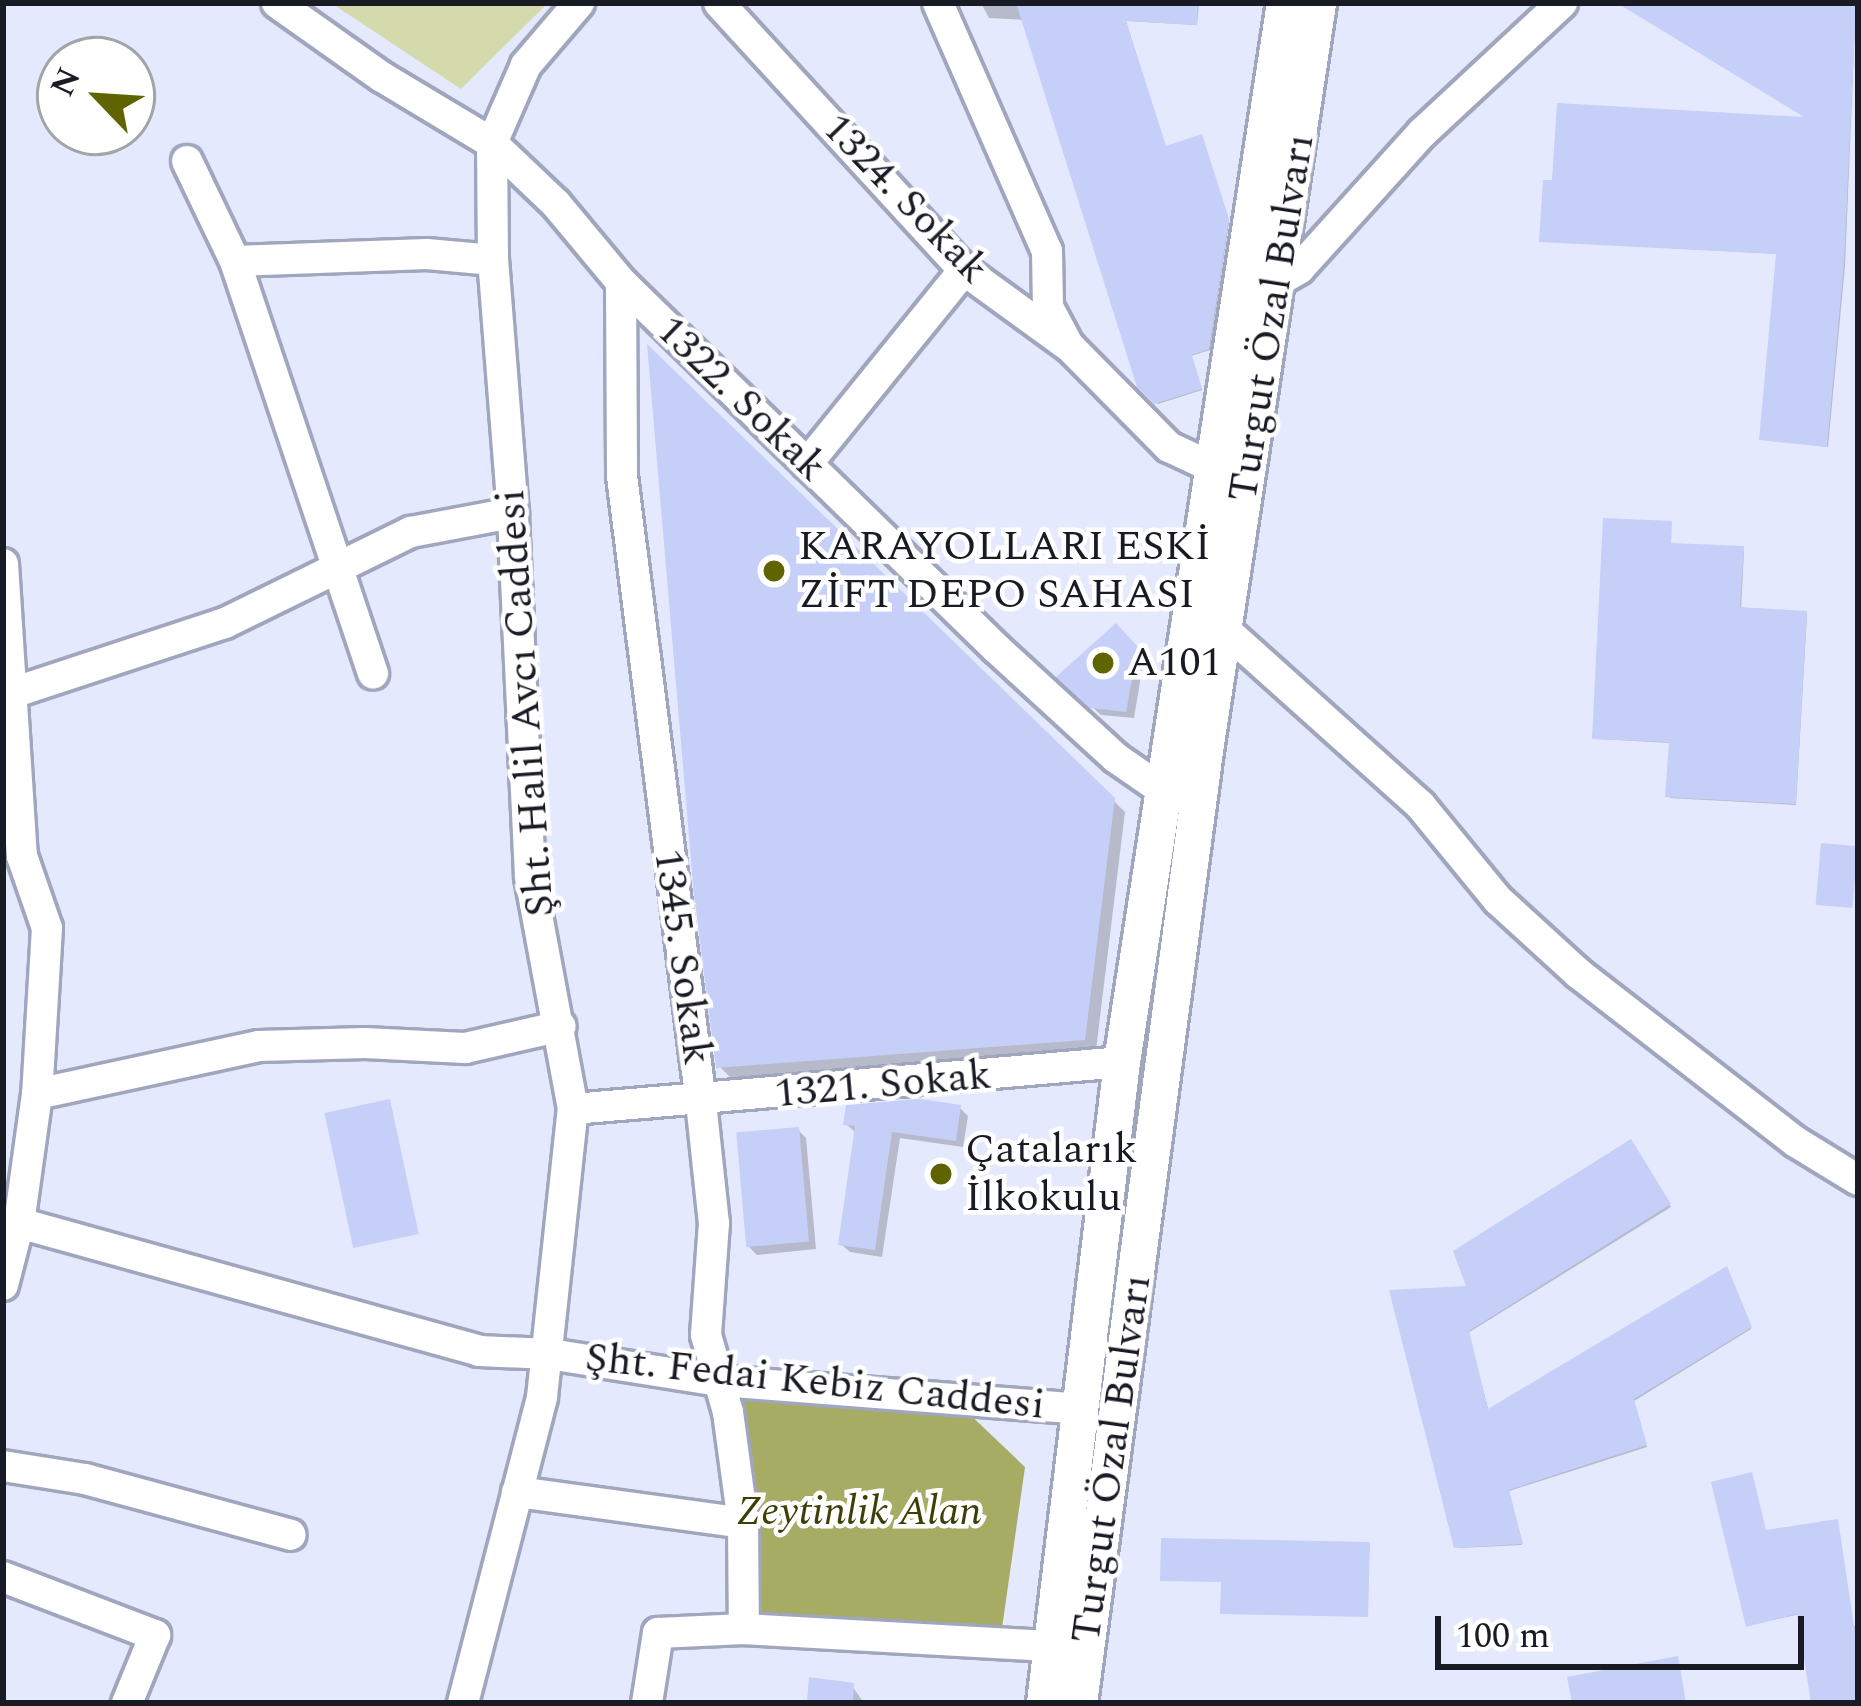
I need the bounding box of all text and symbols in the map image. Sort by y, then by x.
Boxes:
north arrow [36,36,156,156]
text: N [38,59,94,105]
street label: 1324. Sokak [811,103,999,295]
street label: Turgut Özal Bulvarı [1218,131,1326,505]
street label: 1322. Sokak [645,305,837,493]
street label: Şht. Halil Avcı Caddesi [486,487,566,919]
place label: KARAYOLLARI ESKİ ZİFT DEPO SAHASI [798,522,1211,620]
marker: KARAYOLLARI ESKİ ZİFT DEPO SAHASI [761,558,787,584]
place label: A101 [1127,638,1221,688]
marker: A101 [1090,650,1116,676]
street label: 1345. Sokak [642,846,722,1068]
street label: 1321. Sokak [773,1050,993,1120]
place label: Çatalarık İlkokulu [965,1125,1137,1224]
marker: Çatalarık İlkokulu [928,1161,954,1187]
street label: Turgut Özal Bulvarı [1061,1272,1163,1646]
street label: Şht. Fedai Kebiz Caddesi [583,1333,1047,1431]
park label: Zeytinlik Alan [736,1487,982,1537]
scale bar [1441,1592,1810,1666]
text: 100 m [1456,1609,1550,1664]

